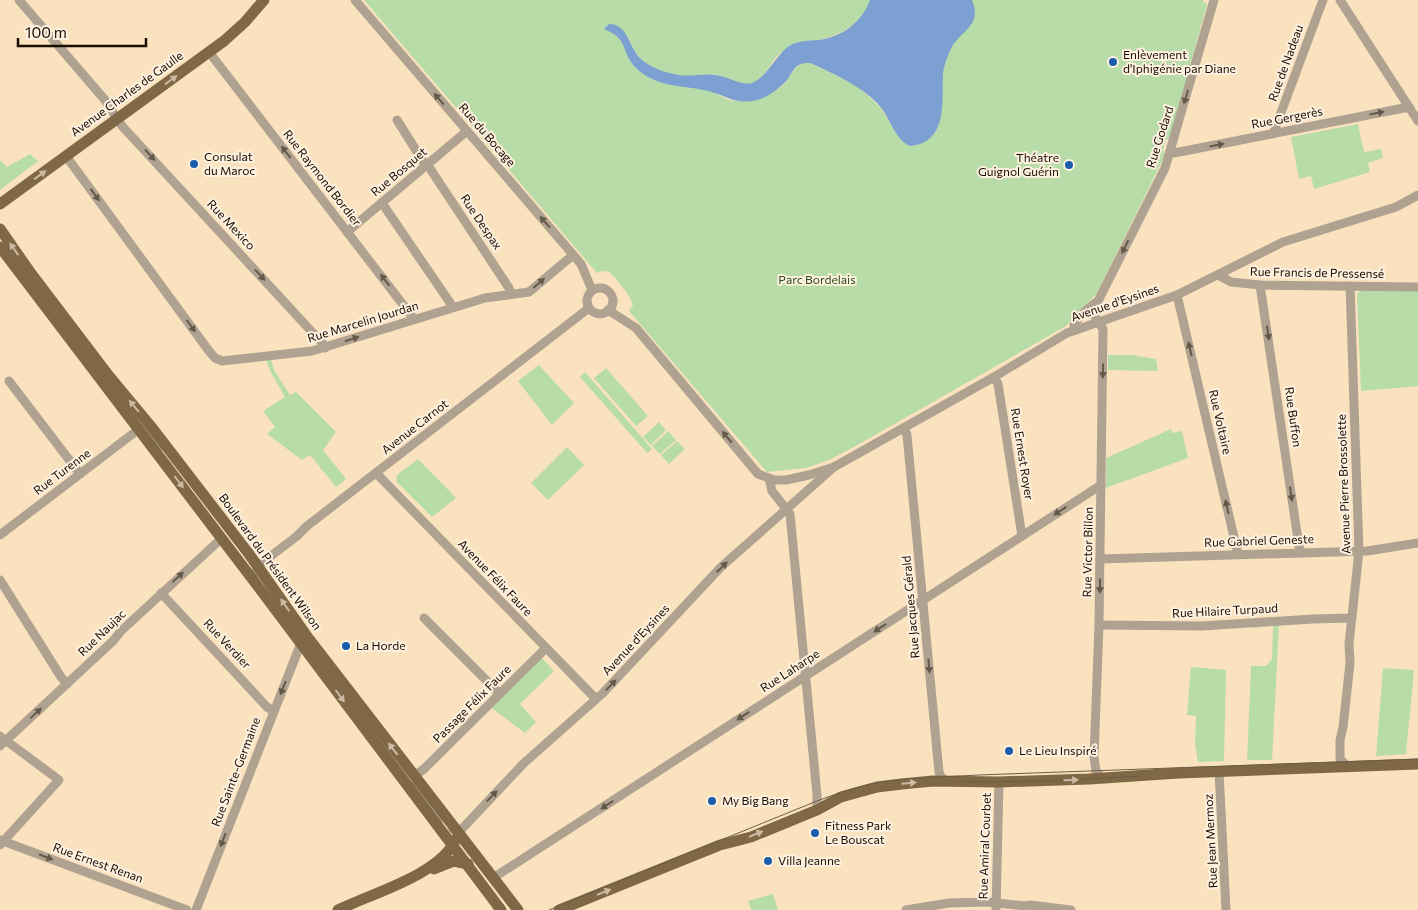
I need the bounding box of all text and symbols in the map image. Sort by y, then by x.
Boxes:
scale bar [18,15,145,47]
street label: Rue de Nadeau [1265,22,1305,103]
text: 100 m [25,23,67,41]
place label: Enlèvement d'Iphigénie par Diane [1123,47,1236,75]
street label: Avenue Charles de Gaulle [68,48,185,139]
marker: Enlèvement d'Iphigénie par Diane [1107,56,1119,68]
one-way arrow [164,75,178,85]
one-way arrow [1181,90,1189,105]
one-way arrow [434,92,445,105]
street label: Rue du Bocage [457,100,519,169]
street label: Rue Gergerès [1250,103,1324,131]
street label: Rue Godard [1143,104,1176,169]
one-way arrow [1369,109,1385,117]
street label: Rue Raymond Bordier [281,127,365,228]
one-way arrow [1210,141,1225,149]
street label: Rue Bosquet [368,144,429,199]
one-way arrow [280,146,291,159]
one-way arrow [144,149,156,161]
place label: Consulat du Maroc [204,149,255,177]
place label: Théatre Guignol Guérin [978,150,1059,178]
marker: Consulat du Maroc [188,158,200,170]
marker: Théatre Guignol Guérin [1063,159,1075,171]
one-way arrow [33,170,46,180]
one-way arrow [90,188,100,202]
street label: Rue Despax [458,191,506,252]
street label: Rue Mexico [205,196,259,252]
one-way arrow [539,217,551,229]
one-way arrow [1121,240,1129,254]
one-way arrow [9,242,19,256]
street label: Rue Francis de Pressensé [1250,264,1384,280]
one-way arrow [254,268,266,280]
park label: Parc Bordelais [778,272,856,286]
one-way arrow [380,274,390,287]
one-way arrow [533,278,546,289]
street label: Avenue d'Eysines [1069,280,1160,324]
street label: Rue Marcelin Jourdan [306,298,420,346]
one-way arrow [186,320,196,333]
one-way arrow [1264,326,1272,342]
one-way arrow [345,335,360,343]
one-way arrow [1186,341,1194,356]
one-way arrow [1098,363,1106,379]
street label: Rue Buffon [1283,386,1305,448]
street label: Rue Voltaire [1207,388,1235,456]
street label: Avenue Carnot [378,396,450,457]
one-way arrow [128,400,139,413]
street label: Rue Ernest Royer [1009,407,1037,501]
street label: Avenue Pierre Brossolette [1334,414,1352,554]
one-way arrow [721,431,733,443]
street label: Rue Turenne [30,445,93,497]
one-way arrow [174,475,184,489]
one-way arrow [1288,486,1296,502]
street label: Boulevard du Président Wilson [217,491,325,632]
one-way arrow [1223,499,1231,514]
one-way arrow [1054,506,1067,516]
street label: Rue Victor Billon [1079,507,1095,597]
street label: Rue Gabriel Geneste [1204,531,1314,549]
street label: Avenue Félix Faure [456,536,536,618]
street label: Rue Jacques Gérald [899,555,922,659]
one-way arrow [716,561,728,573]
one-way arrow [172,571,184,583]
one-way arrow [1096,578,1104,594]
one-way arrow [280,598,290,612]
street label: Rue Hilaire Turpaud [1172,600,1278,620]
street label: Avenue d'Eysines [599,601,672,678]
street label: Rue Naujac [75,606,128,658]
street label: Rue Verdier [201,616,254,671]
one-way arrow [873,623,886,633]
place label: La Horde [356,638,405,652]
marker: La Horde [340,640,352,652]
street label: Rue Laharpe [757,646,822,695]
one-way arrow [925,659,933,675]
street label: Passage Félix Faure [429,661,513,745]
one-way arrow [605,679,617,691]
one-way arrow [279,681,287,696]
one-way arrow [335,689,345,703]
one-way arrow [29,707,41,719]
one-way arrow [737,712,750,721]
street label: Rue Sainte-Germaine [208,715,262,828]
one-way arrow [388,742,398,756]
place label: Le Lieu Inspiré [1019,743,1097,757]
marker: Le Lieu Inspiré [1003,745,1015,757]
one-way arrow [1064,776,1080,784]
one-way arrow [901,779,917,787]
one-way arrow [486,791,498,803]
street label: Rue Amiral Courbet [975,792,993,899]
place label: My Big Bang [722,793,789,807]
street label: Rue Jean Mermoz [1201,793,1220,889]
marker: My Big Bang [706,795,718,807]
one-way arrow [600,800,614,809]
place label: Fitness Park Le Bouscat [825,818,892,846]
marker: Fitness Park Le Bouscat [809,827,821,839]
one-way arrow [749,830,763,838]
one-way arrow [219,832,227,847]
street label: Rue Ernest Renan [51,839,145,885]
place label: Villa Jeanne [778,853,840,868]
one-way arrow [38,854,53,861]
marker: Villa Jeanne [762,855,774,867]
one-way arrow [597,887,612,895]

